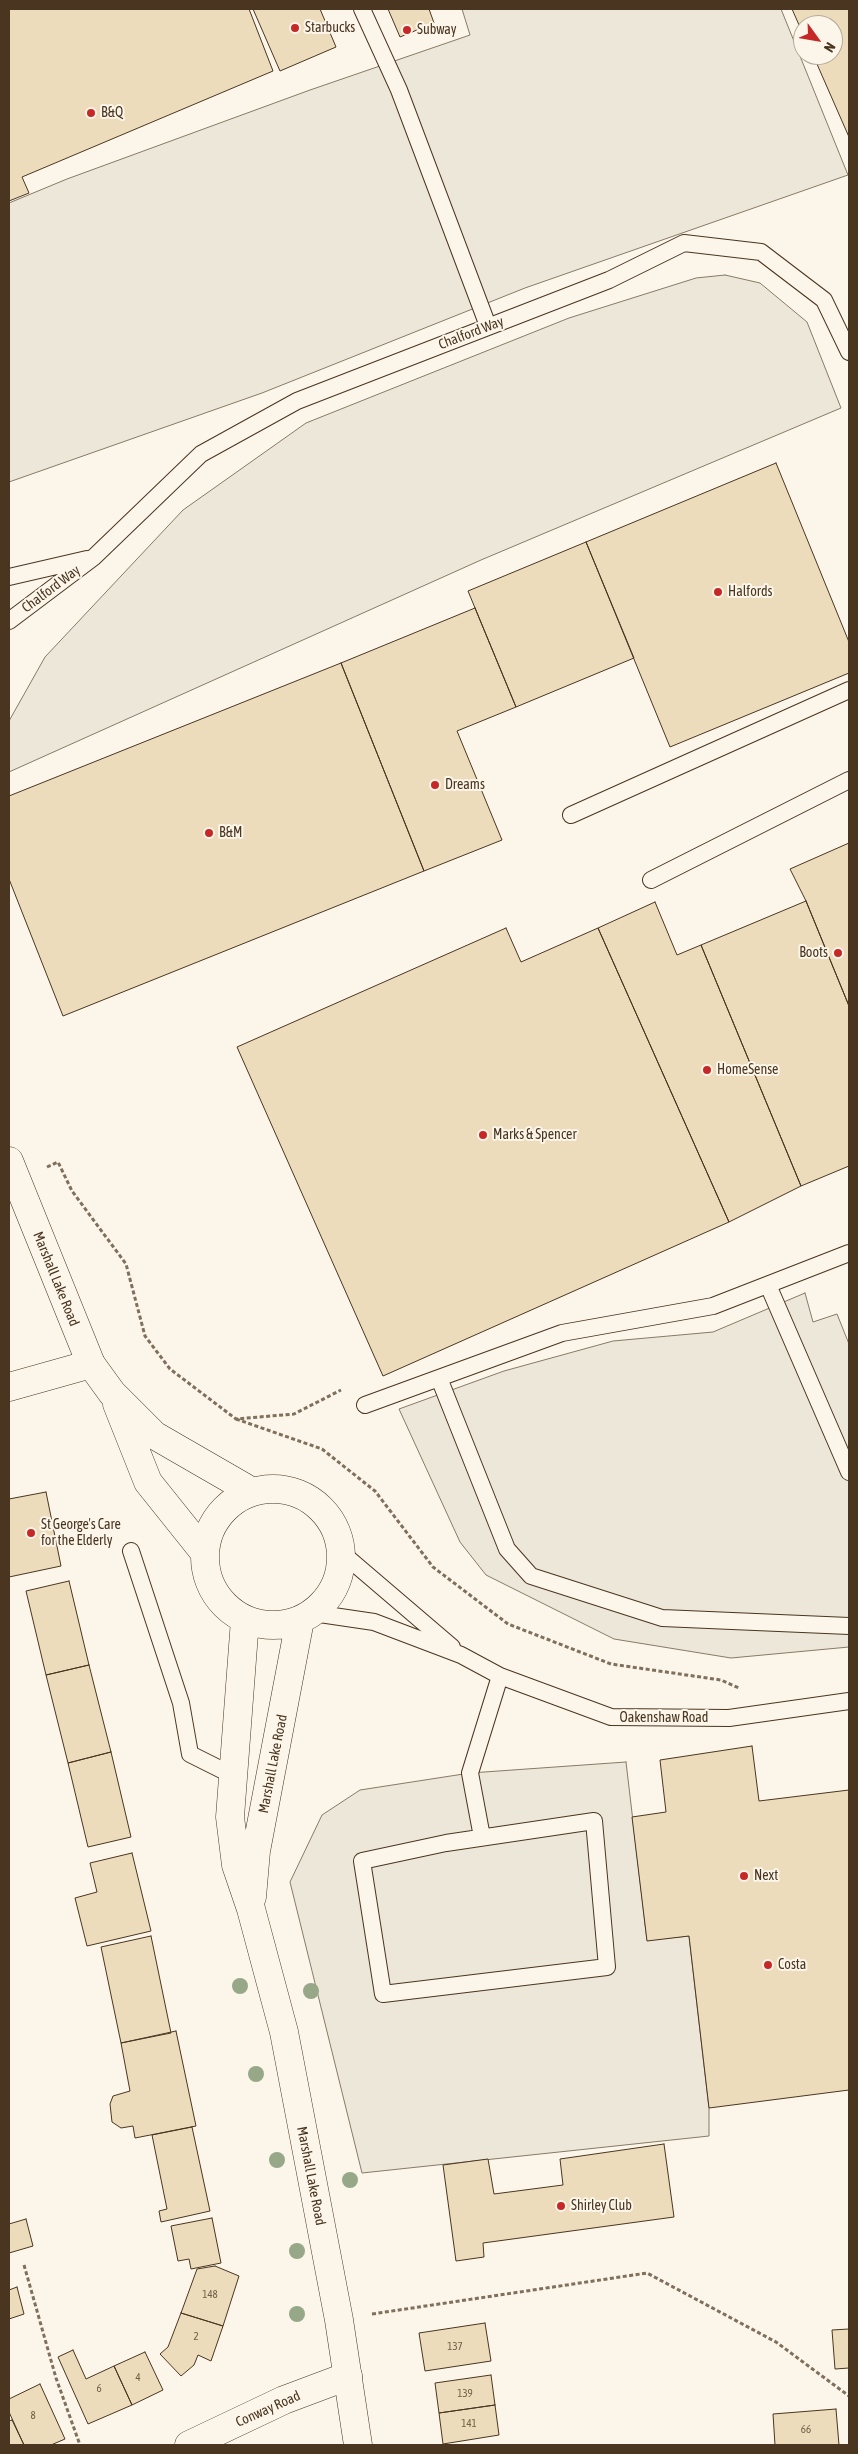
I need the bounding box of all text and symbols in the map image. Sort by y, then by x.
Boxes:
north arrow [793,15,843,65]
place label: Starbucks [305,20,355,36]
marker: Starbucks [289,22,301,34]
place label: Subway [417,22,457,38]
marker: Subway [401,24,413,36]
text: N [821,40,839,55]
place label: B&Q [101,105,123,121]
marker: B&Q [85,107,97,119]
street label: Chalford Way [436,313,506,353]
street label: Chalford Way [19,562,83,616]
place label: Halfords [728,584,773,600]
marker: Halfords [712,586,724,598]
place label: Dreams [445,777,485,793]
marker: Dreams [429,779,441,791]
place label: B&M [219,825,242,841]
marker: B&M [203,827,215,839]
place label: Boots [799,945,828,961]
marker: Boots [832,947,844,959]
place label: HomeSense [717,1062,778,1078]
marker: HomeSense [701,1064,713,1076]
place label: Marks & Spencer [493,1127,577,1143]
marker: Marks & Spencer [477,1129,489,1141]
street label: Marshall Lake Road [29,1229,83,1329]
place label: St George's Care for the Elderly [41,1517,121,1550]
marker: St George's Care for the Elderly [25,1527,37,1539]
street label: Oakenshaw Road [620,1710,708,1726]
street label: Marshall Lake Road [255,1713,291,1815]
place label: Next [754,1868,778,1884]
marker: Next [738,1870,750,1882]
place label: Costa [778,1957,806,1973]
marker: Costa [762,1959,774,1971]
street label: Marshall Lake Road [293,2125,329,2227]
place label: Shirley Club [571,2198,632,2214]
marker: Shirley Club [555,2200,567,2212]
house number: 148 [202,2288,218,2302]
house number: 2 [193,2330,199,2344]
house number: 137 [447,2340,463,2354]
house number: 4 [135,2371,141,2385]
house number: 6 [96,2382,102,2396]
street label: Conway Road [233,2387,303,2431]
house number: 139 [457,2387,473,2401]
house number: 8 [30,2409,36,2423]
house number: 141 [461,2417,477,2431]
house number: 66 [801,2423,811,2437]

